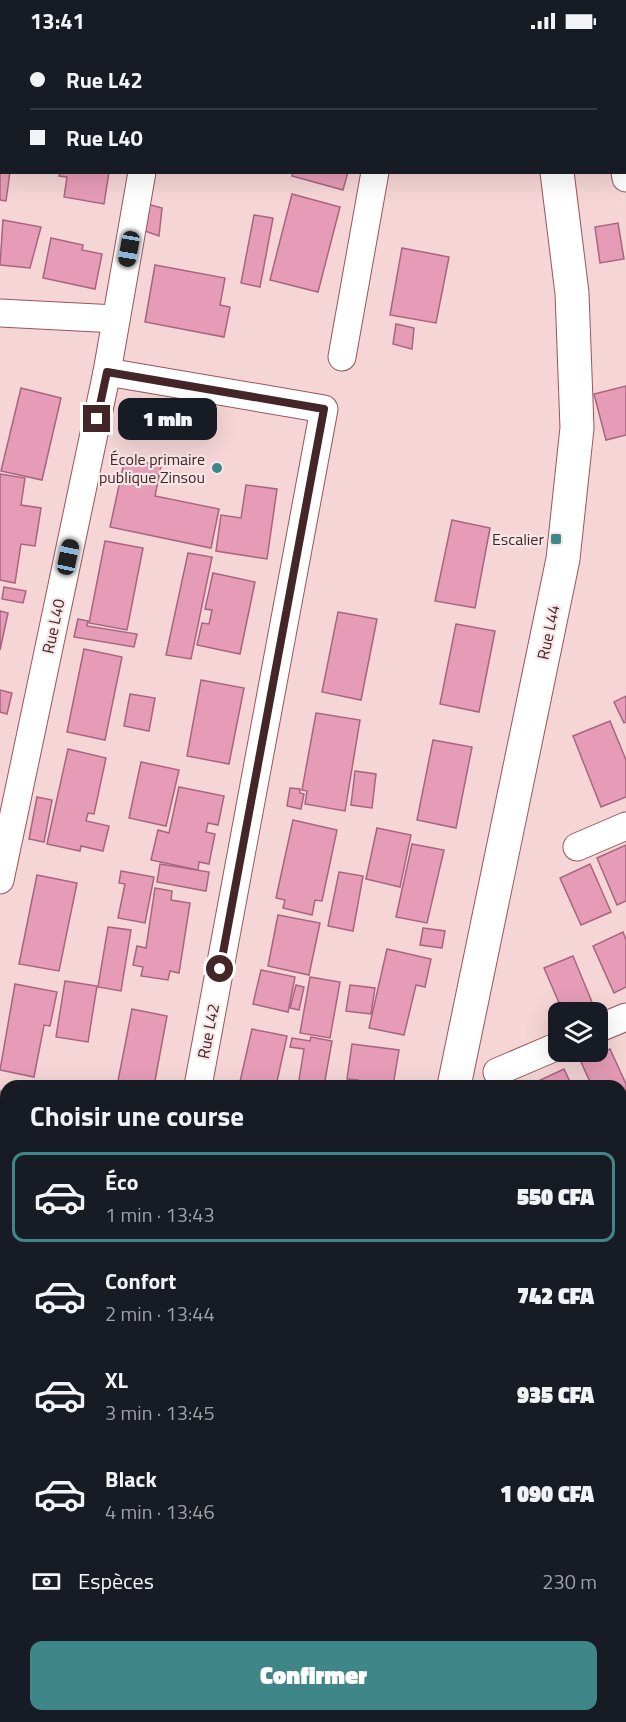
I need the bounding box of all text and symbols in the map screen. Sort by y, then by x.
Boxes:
text: 13:41 [30,4,85,38]
text: Rue L42 [66,63,143,97]
text: Rue L40 [66,121,143,155]
car [117,230,141,268]
callout: 1 min [118,398,217,440]
text: 1 min [143,403,192,434]
route end [83,405,110,432]
place label: École primaire publique Zinsou [99,447,205,489]
marker: École primaire publique Zinsou [210,461,224,475]
place label: Escalier [492,527,544,551]
marker: Escalier [549,532,563,546]
car [55,538,81,576]
street label: Rue L40 [35,596,71,656]
street label: Rue L44 [530,602,566,662]
route start [206,955,233,982]
street label: Rue L42 [191,1001,225,1061]
map controls [548,1002,608,1062]
button: layers [548,1002,608,1062]
text: Choisir une course [30,1095,244,1136]
text: Éco [105,1165,138,1199]
icon: car [33,1170,87,1224]
text: 550 CFA [517,1180,594,1214]
text: 1 min · 13:43 [105,1199,215,1230]
text: Confort [105,1264,176,1298]
icon: car [33,1269,87,1323]
text: 742 CFA [517,1279,594,1313]
text: 2 min · 13:44 [105,1298,215,1329]
text: XL [105,1363,128,1397]
icon: car [33,1368,87,1422]
text: 935 CFA [517,1378,594,1412]
text: 3 min · 13:45 [105,1397,215,1428]
text: Black [105,1462,157,1496]
icon: car [33,1467,87,1521]
text: 1 090 CFA [500,1477,594,1511]
text: 4 min · 13:46 [105,1496,215,1527]
text: Espèces [78,1564,154,1598]
icon: cash [30,1565,63,1598]
text: 230 m [542,1566,597,1597]
button: Confirmer [30,1641,597,1710]

